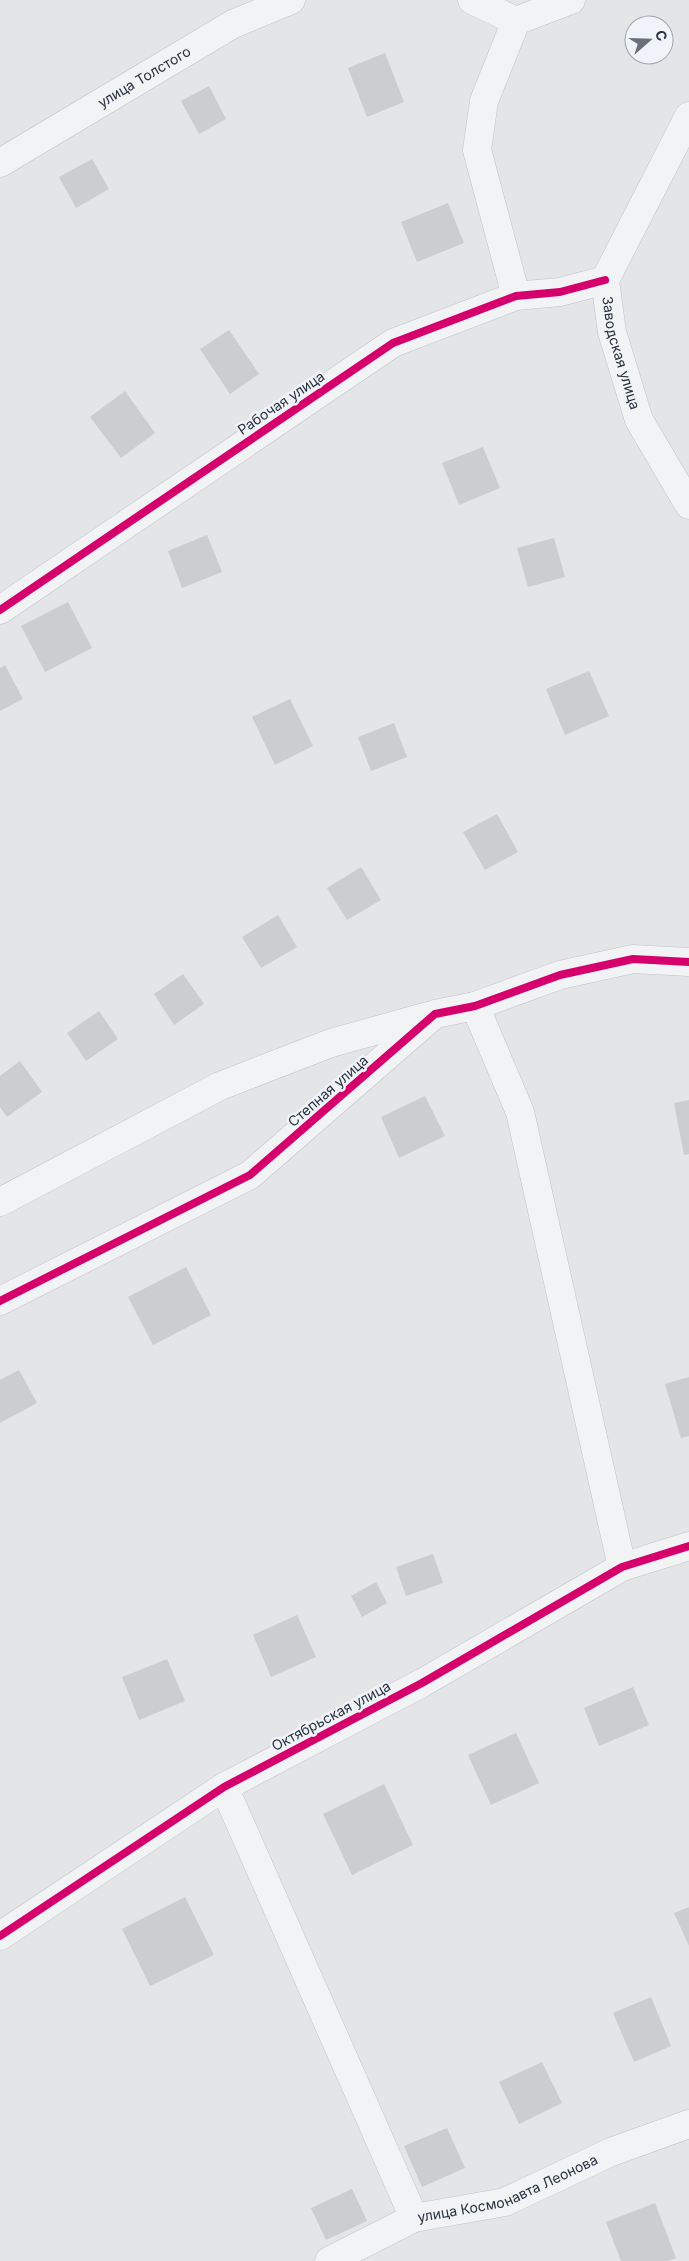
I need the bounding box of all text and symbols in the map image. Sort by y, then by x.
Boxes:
north arrow [624,15,674,65]
text: С [652,28,671,43]
street label: улица Толстого [95,42,194,111]
street label: Заводская улица [599,295,644,411]
street label: Рабочая улица [234,367,327,438]
street label: Степная улица [284,1051,371,1130]
street label: Октябрьская улица [268,1677,393,1754]
street label: улица Космонавта Леонова [416,2151,600,2225]

